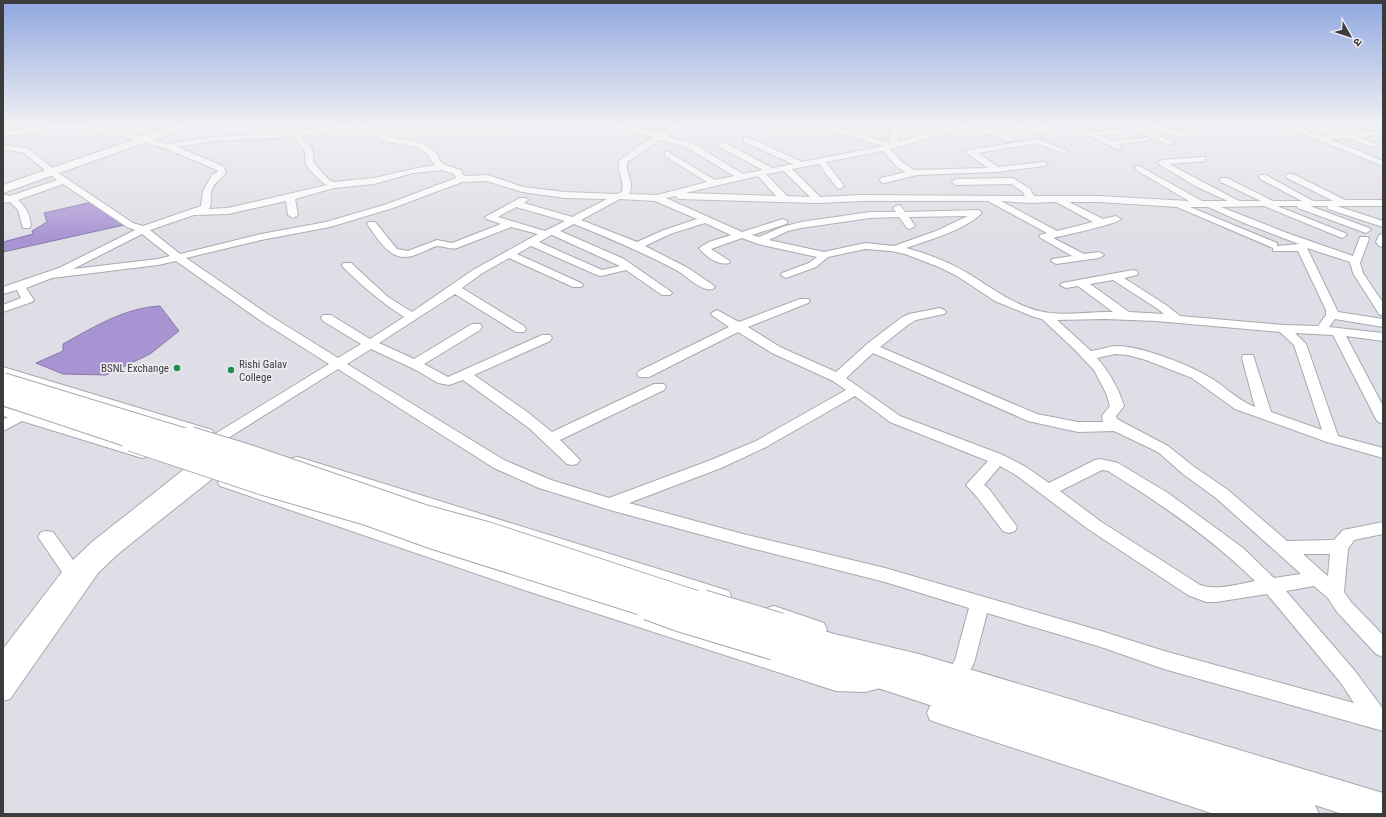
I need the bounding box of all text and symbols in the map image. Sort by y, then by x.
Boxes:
north arrow [1330,16,1370,56]
text: उ [1350,35,1364,49]
place label: Rishi Galav College [239,358,287,384]
place label: BSNL Exchange [101,362,169,375]
marker: BSNL Exchange [172,363,182,373]
marker: Rishi Galav College [226,365,236,375]

